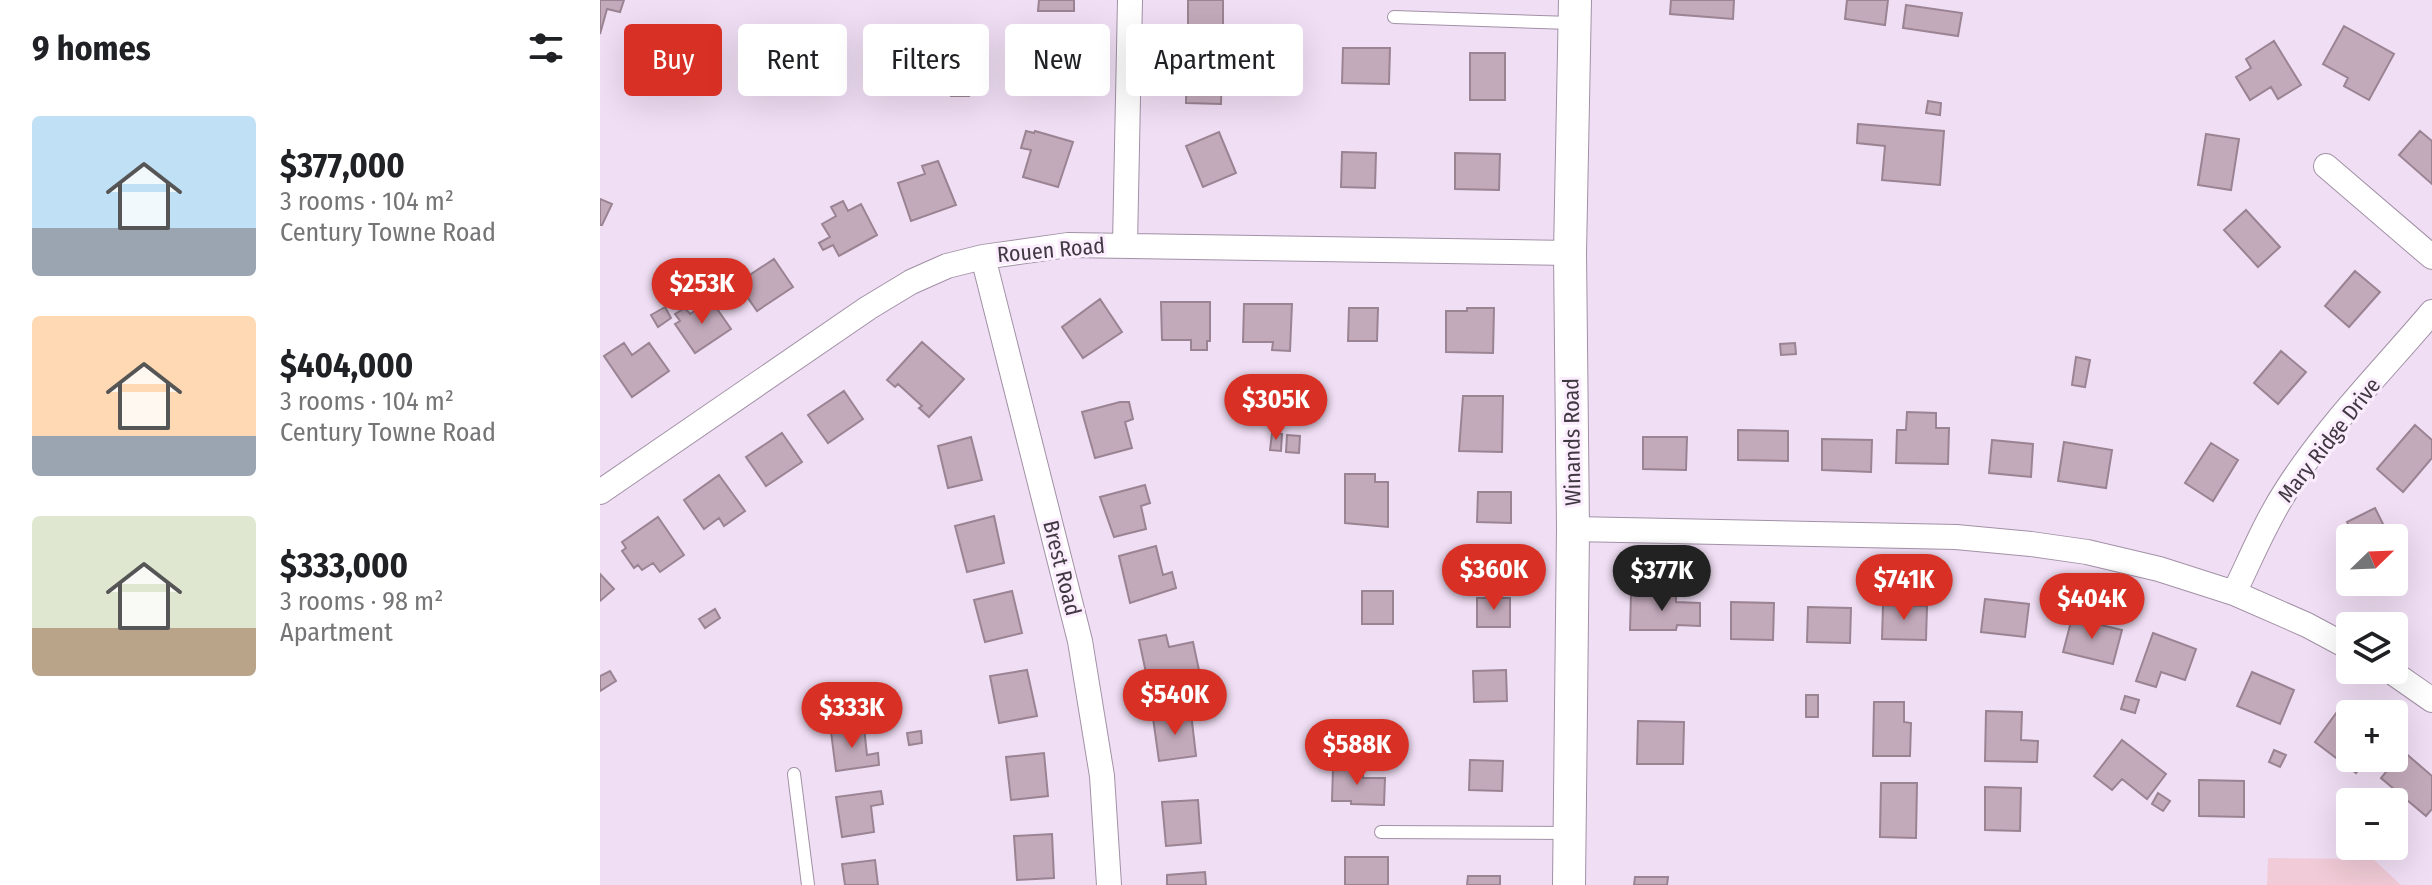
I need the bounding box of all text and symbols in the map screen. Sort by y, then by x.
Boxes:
chip: Buy [624,24,722,96]
chip: Rent [738,24,847,96]
chip: Filters [863,24,989,96]
chip: New [1005,24,1110,96]
chip: Apartment [1126,24,1303,96]
icon: filters [524,26,568,70]
text: 9 homes [32,28,151,69]
text: $377,000 [280,145,405,186]
icon: home [96,148,192,244]
text: 3 rooms · 104 m² [280,186,454,217]
text: Century Towne Road [280,217,496,248]
street label: Rouen Road [996,232,1106,268]
pin: $253K [646,258,758,326]
text: $253K [670,268,734,299]
text: $404,000 [280,345,413,386]
icon: home [96,348,192,444]
street label: Mary Ridge Drive [2272,372,2386,508]
pin: $305K [1220,374,1332,442]
street label: Winands Road [1557,378,1587,506]
text: $305K [1242,384,1310,415]
text: 3 rooms · 104 m² [280,386,454,417]
text: Century Towne Road [280,417,496,448]
street label: Brest Road [1037,518,1087,618]
north arrow [2336,524,2408,596]
map controls [2336,524,2408,860]
pin: $360K [1438,544,1550,612]
text: $333,000 [280,545,408,586]
pin: $377K [1606,545,1718,613]
icon: home [96,548,192,644]
text: $360K [1460,554,1528,585]
pin: $741K [1848,554,1960,622]
text: $377K [1631,555,1693,586]
text: $741K [1874,564,1934,595]
pin: $404K [2036,573,2148,641]
text: $404K [2058,583,2126,614]
text: 3 rooms · 98 m² [280,586,443,617]
button: layers [2336,612,2408,684]
text: Apartment [280,617,393,648]
pin: $540K [1119,669,1231,737]
text: $540K [1141,679,1209,710]
pin: $333K [796,682,908,750]
text: $333K [820,692,884,723]
button: + [2336,700,2408,772]
pin: $588K [1301,719,1413,787]
text: $588K [1323,729,1391,760]
button: − [2336,788,2408,860]

